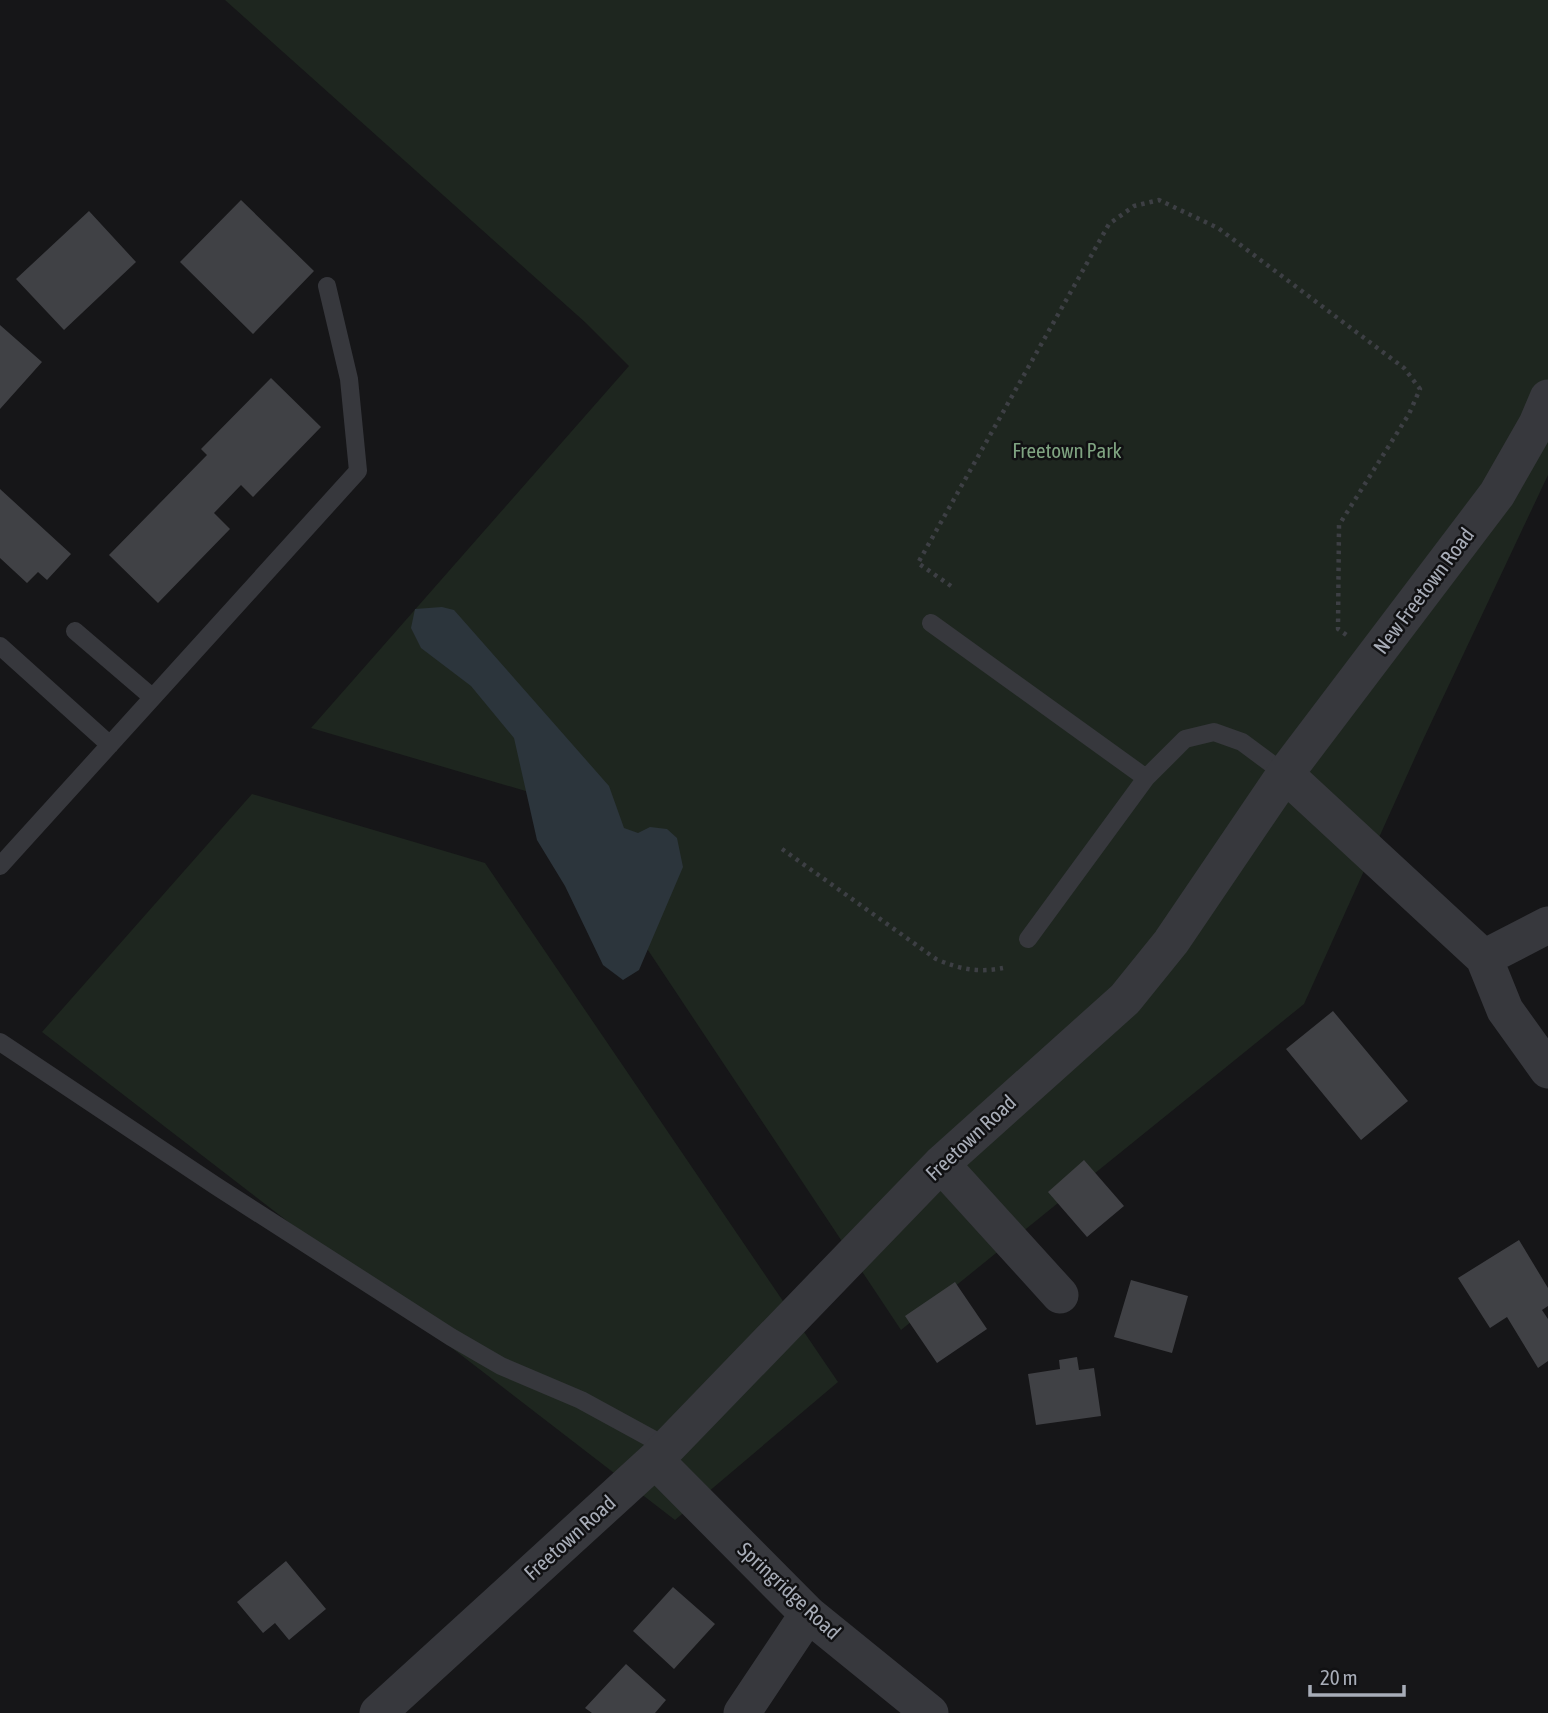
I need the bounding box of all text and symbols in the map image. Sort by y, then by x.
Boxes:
park label: Freetown Park [1012,438,1122,462]
street label: New Freetown Road [1368,523,1478,658]
street label: Freetown Road [920,1089,1020,1185]
street label: Freetown Road [519,1490,620,1584]
street label: Springridge Road [734,1537,846,1644]
scale bar [1310,1654,1404,1698]
text: 20 m [1320,1665,1358,1689]

